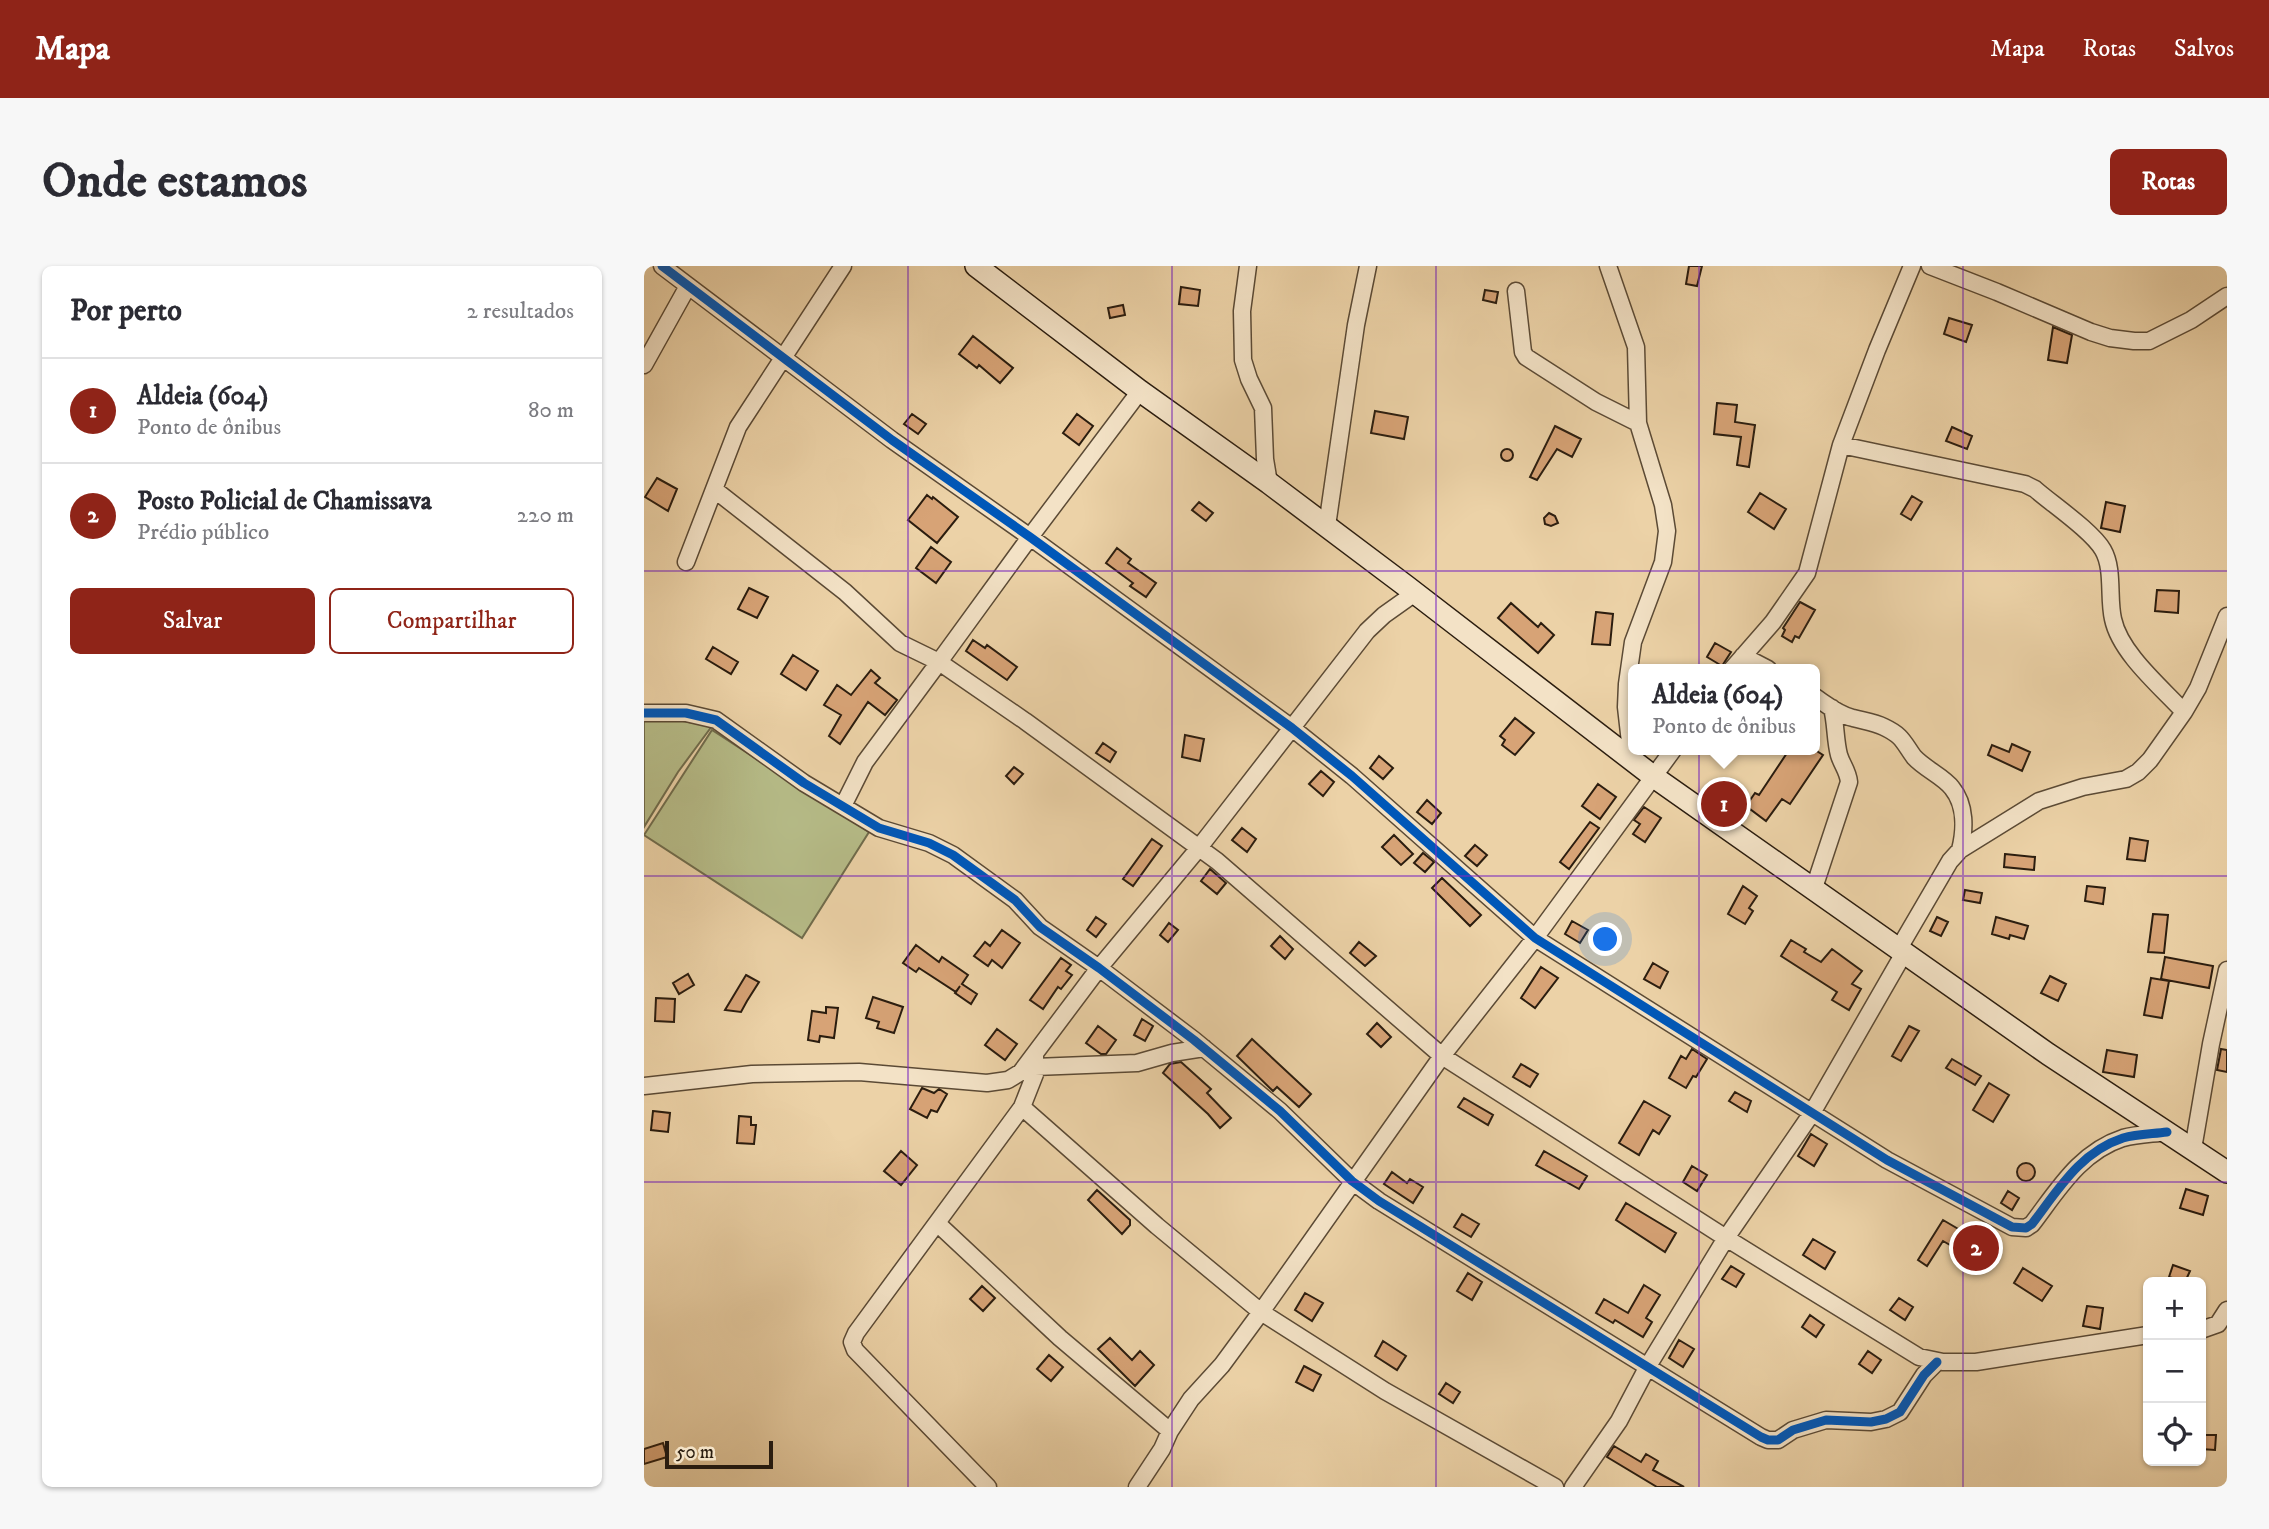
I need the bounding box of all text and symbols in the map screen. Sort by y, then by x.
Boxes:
text: Mapa [35,29,110,70]
text: Mapa [1990,34,2045,64]
text: Rotas [2083,34,2136,64]
text: Salvos [2174,34,2234,64]
button: Rotas [2110,149,2227,215]
text: Onde estamos [42,151,307,213]
text: Por perto [70,293,182,330]
text: 2 resultados [467,297,574,326]
text: Aldeia (604) [137,380,268,413]
text: 1 [89,396,97,425]
text: 80 m [528,396,574,425]
text: Ponto de ônibus [137,413,281,442]
text: Posto Policial de Chamissava [137,485,432,518]
text: 2 [87,501,99,530]
text: 220 m [517,501,574,530]
text: Prédio público [137,518,269,547]
button: Salvar [70,588,315,654]
button: Compartilhar [329,588,574,654]
popup [1628,664,1820,755]
text: Aldeia (604) [1652,679,1783,712]
text: Ponto de ônibus [1652,712,1796,741]
pin: 1 [1701,778,1747,830]
your location [1588,922,1622,956]
pin: 2 [1953,1222,1999,1274]
map controls [2143,1277,2206,1466]
button: + [2143,1277,2206,1340]
button: − [2143,1340,2206,1403]
button: locate [2143,1403,2206,1466]
scale bar [665,1438,774,1470]
text: 50 m [676,1441,714,1464]

